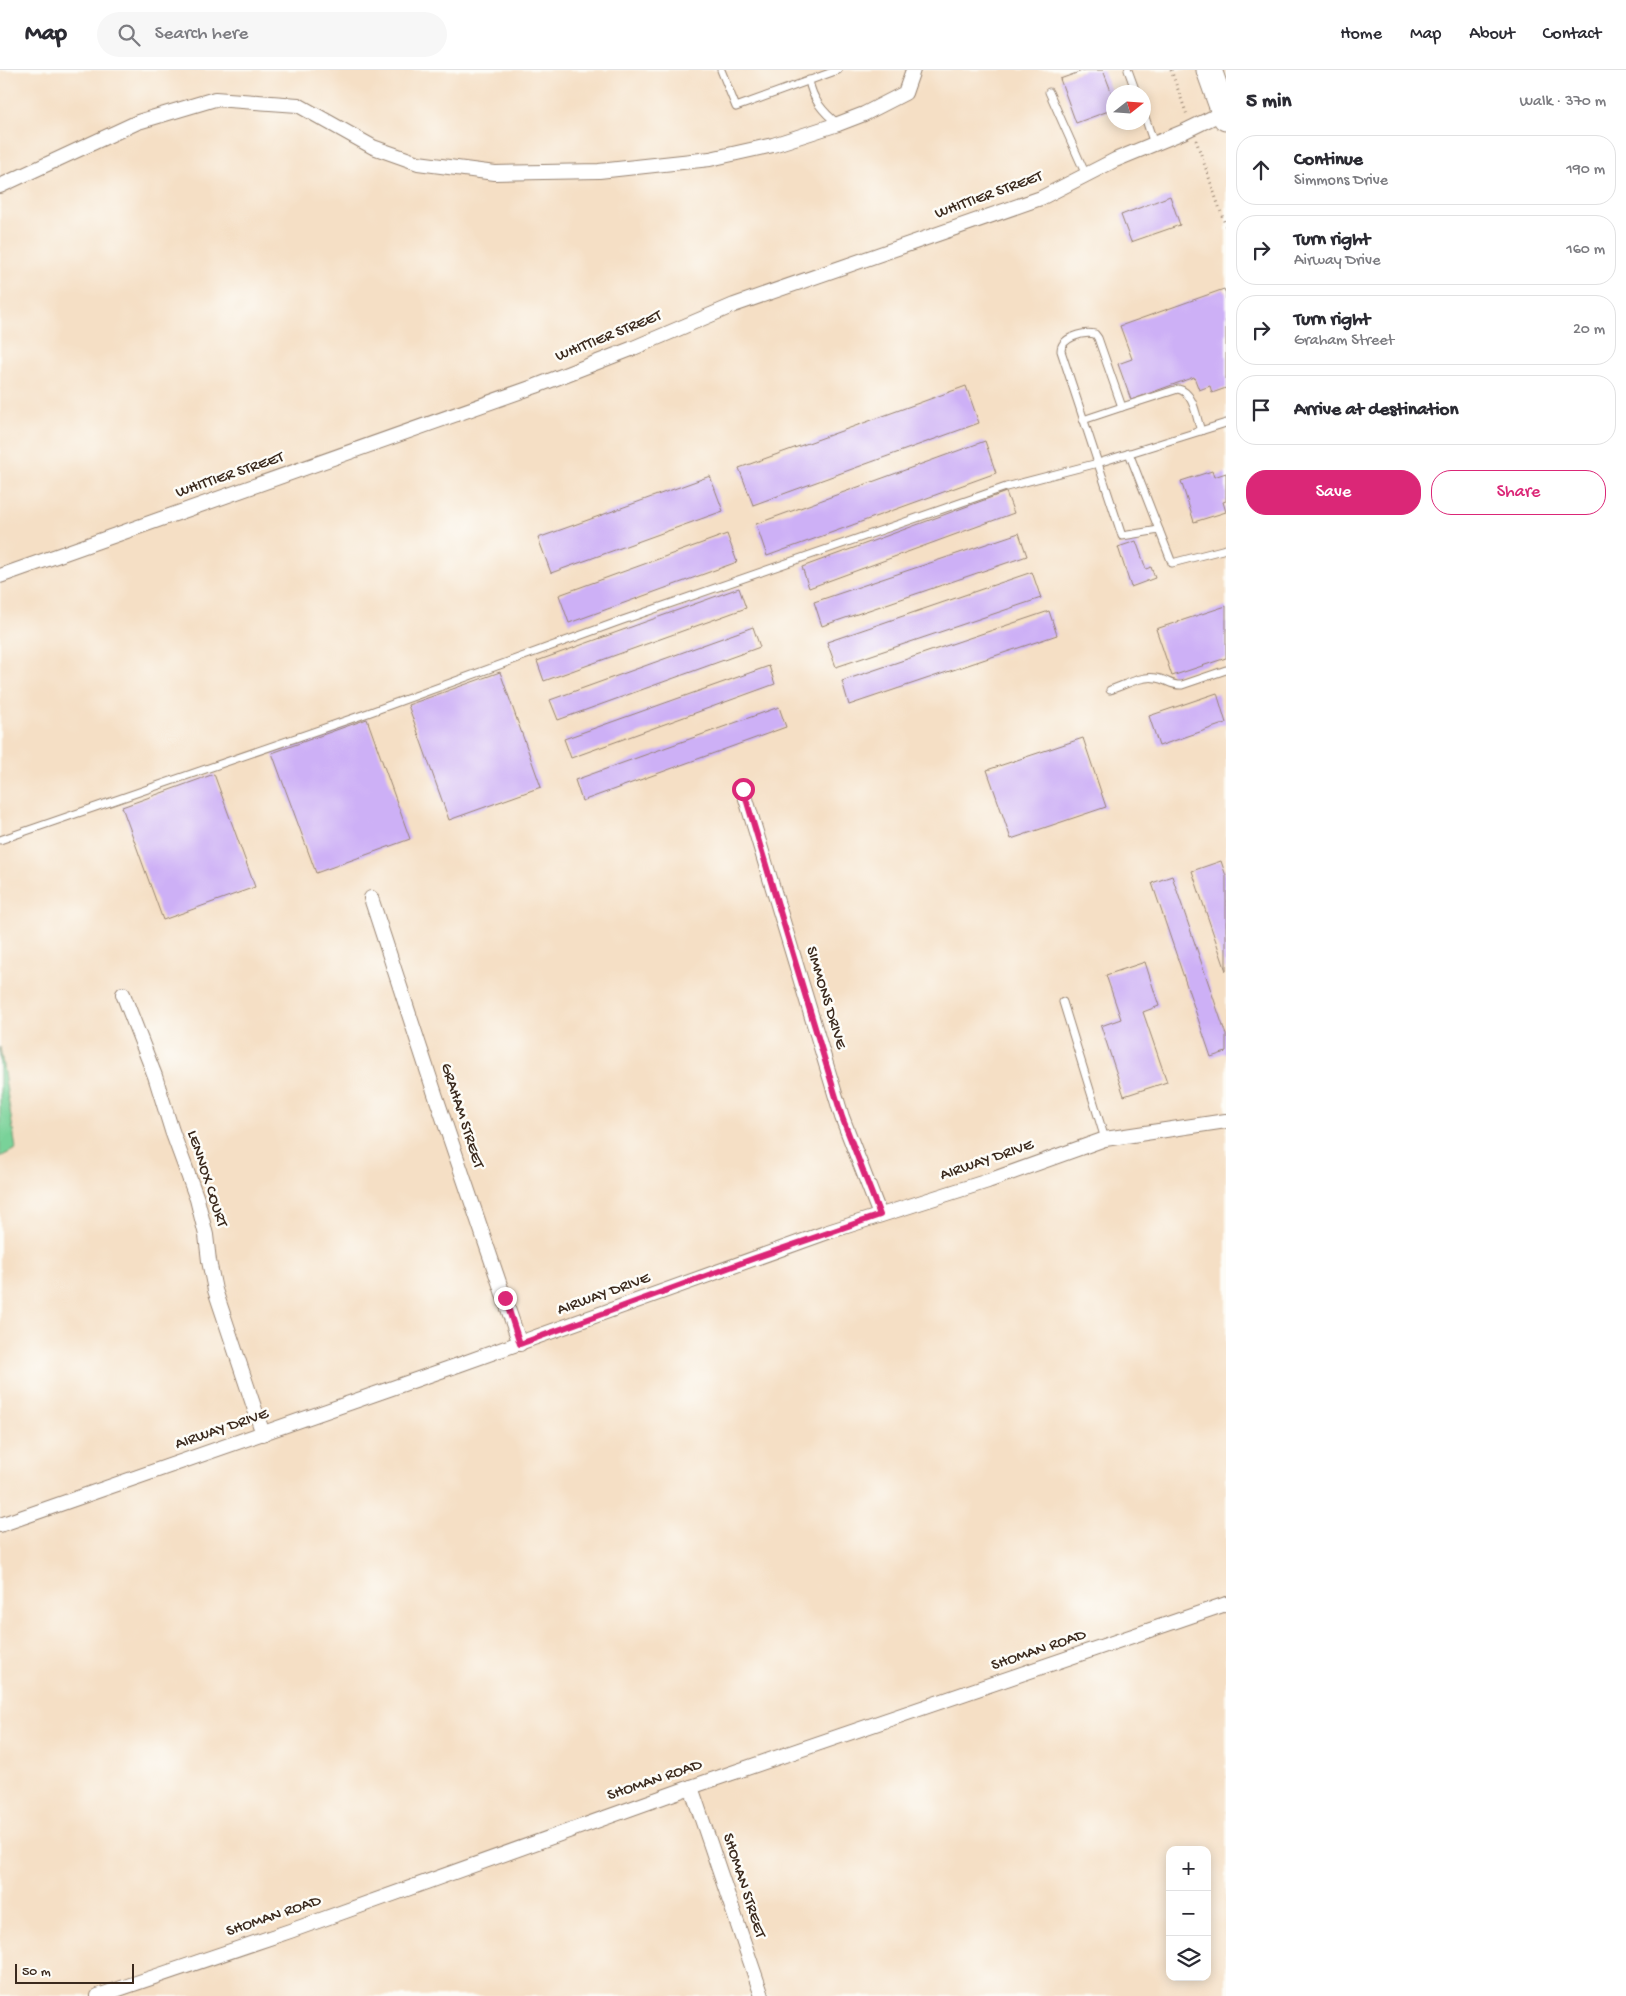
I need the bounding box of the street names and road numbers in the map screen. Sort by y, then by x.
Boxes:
street label: WHITTIER STREET [933,167,1046,224]
street label: WHITTIER STREET [553,307,666,367]
street label: WHITTIER STREET [174,448,287,503]
street label: SIMMONS DRIVE [800,944,850,1053]
street label: GRAHAM STREET [435,1061,487,1172]
street label: LENNOX COURT [181,1128,231,1231]
street label: AIRWAY DRIVE [938,1136,1037,1186]
street label: AIRWAY DRIVE [555,1269,654,1321]
street label: AIRWAY DRIVE [173,1405,272,1455]
street label: SHOMAN ROAD [989,1626,1089,1676]
street label: SHOMAN ROAD [605,1756,705,1806]
street label: SHOMAN STREET [717,1831,769,1942]
street label: SHOMAN ROAD [224,1892,324,1942]

